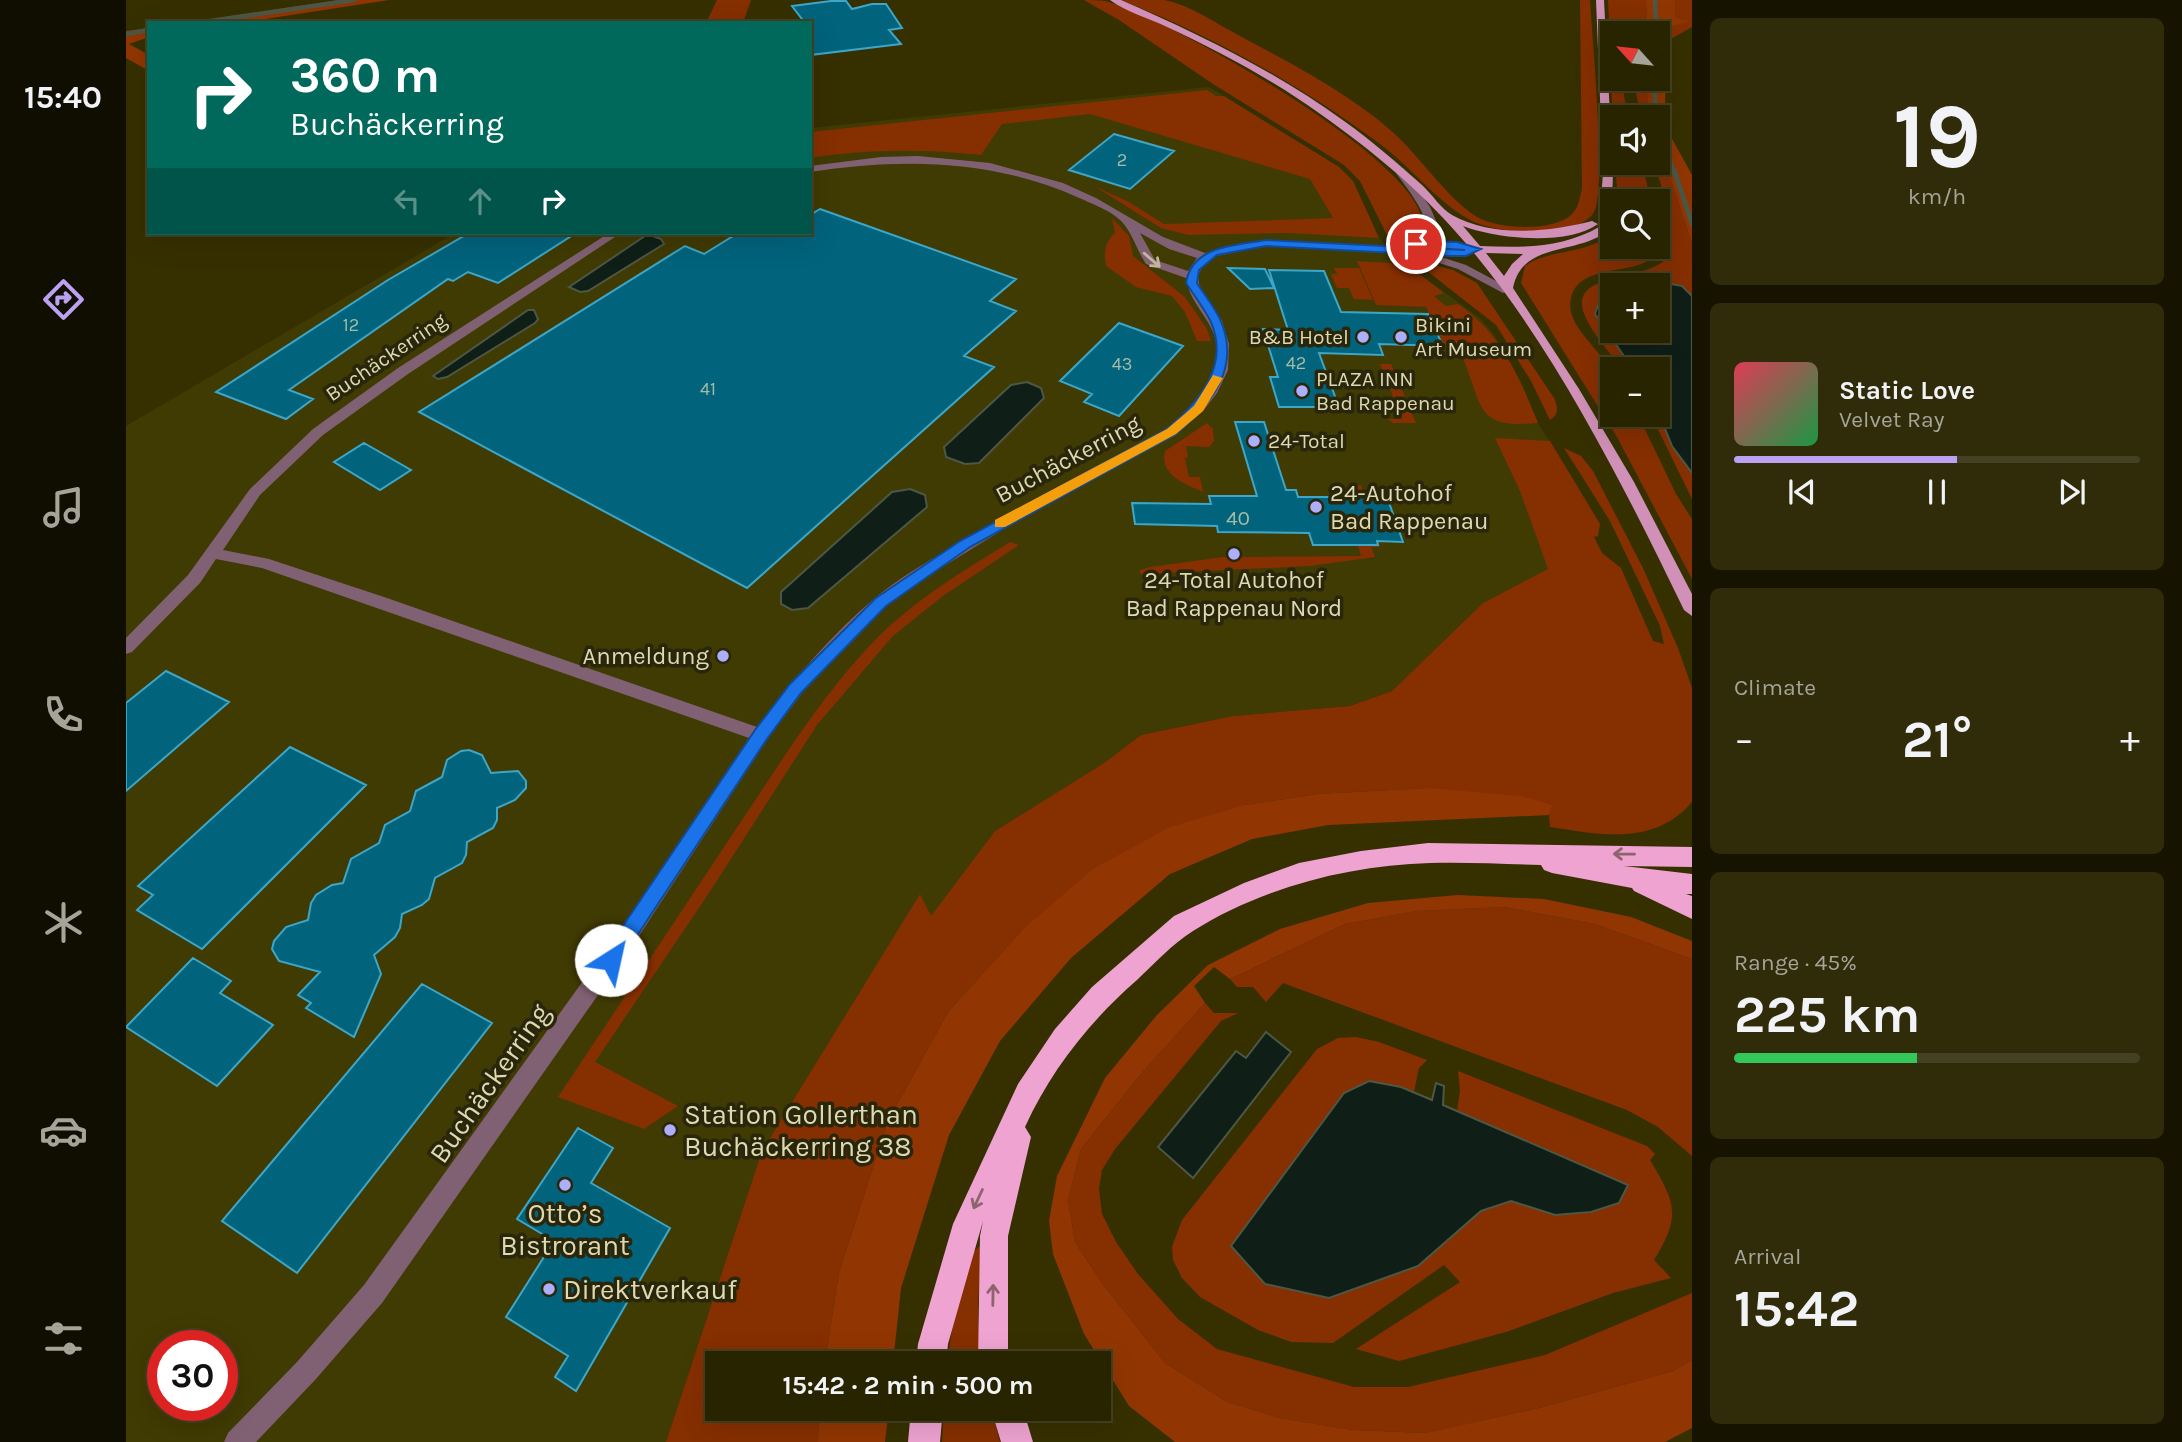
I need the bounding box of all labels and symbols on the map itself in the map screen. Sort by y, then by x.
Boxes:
north arrow [1600,21,1670,91]
house number: 2 [1117,149,1127,171]
pin [1386,214,1446,274]
one-way arrow [1143,252,1161,268]
street label: Buchäckerring [321,308,451,406]
place label: Bikini Art Museum [1415,313,1532,361]
house number: 12 [343,314,359,336]
place label: B&B Hotel [1249,325,1349,349]
marker: B&B Hotel [1355,329,1371,345]
marker: Bikini Art Museum [1393,329,1409,345]
house number: 42 [1286,352,1306,374]
house number: 43 [1112,353,1132,375]
place label: PLAZA INN Bad Rappenau [1316,367,1455,415]
house number: 41 [700,378,716,400]
marker: PLAZA INN Bad Rappenau [1294,383,1310,399]
street label: Buchäckerring [991,409,1146,509]
place label: 24-Total [1268,429,1345,453]
marker: 24-Total [1246,433,1262,449]
place label: 24-Autohof Bad Rappenau [1330,479,1489,535]
marker: 24-Autohof Bad Rappenau [1308,499,1324,515]
house number: 40 [1226,506,1250,530]
marker: 24-Total Autohof Bad Rappenau Nord [1226,546,1242,562]
place label: 24-Total Autohof Bad Rappenau Nord [1126,566,1342,622]
place label: Anmeldung [582,642,709,670]
marker: Anmeldung [715,648,731,664]
one-way arrow [1613,847,1636,861]
position arrow [574,923,648,997]
street label: Buchäckerring [422,997,557,1169]
place label: Station Gollerthan Buchäckerring 38 [684,1098,918,1163]
marker: Station Gollerthan Buchäckerring 38 [662,1122,678,1138]
marker: Otto’s Bistrorant [557,1177,573,1193]
one-way arrow [971,1188,984,1209]
place label: Otto’s Bistrorant [500,1197,630,1262]
place label: Direktverkauf [563,1273,737,1306]
marker: Direktverkauf [541,1281,557,1297]
one-way arrow [986,1284,1000,1307]
speed limit sign: 30 [147,1330,238,1421]

